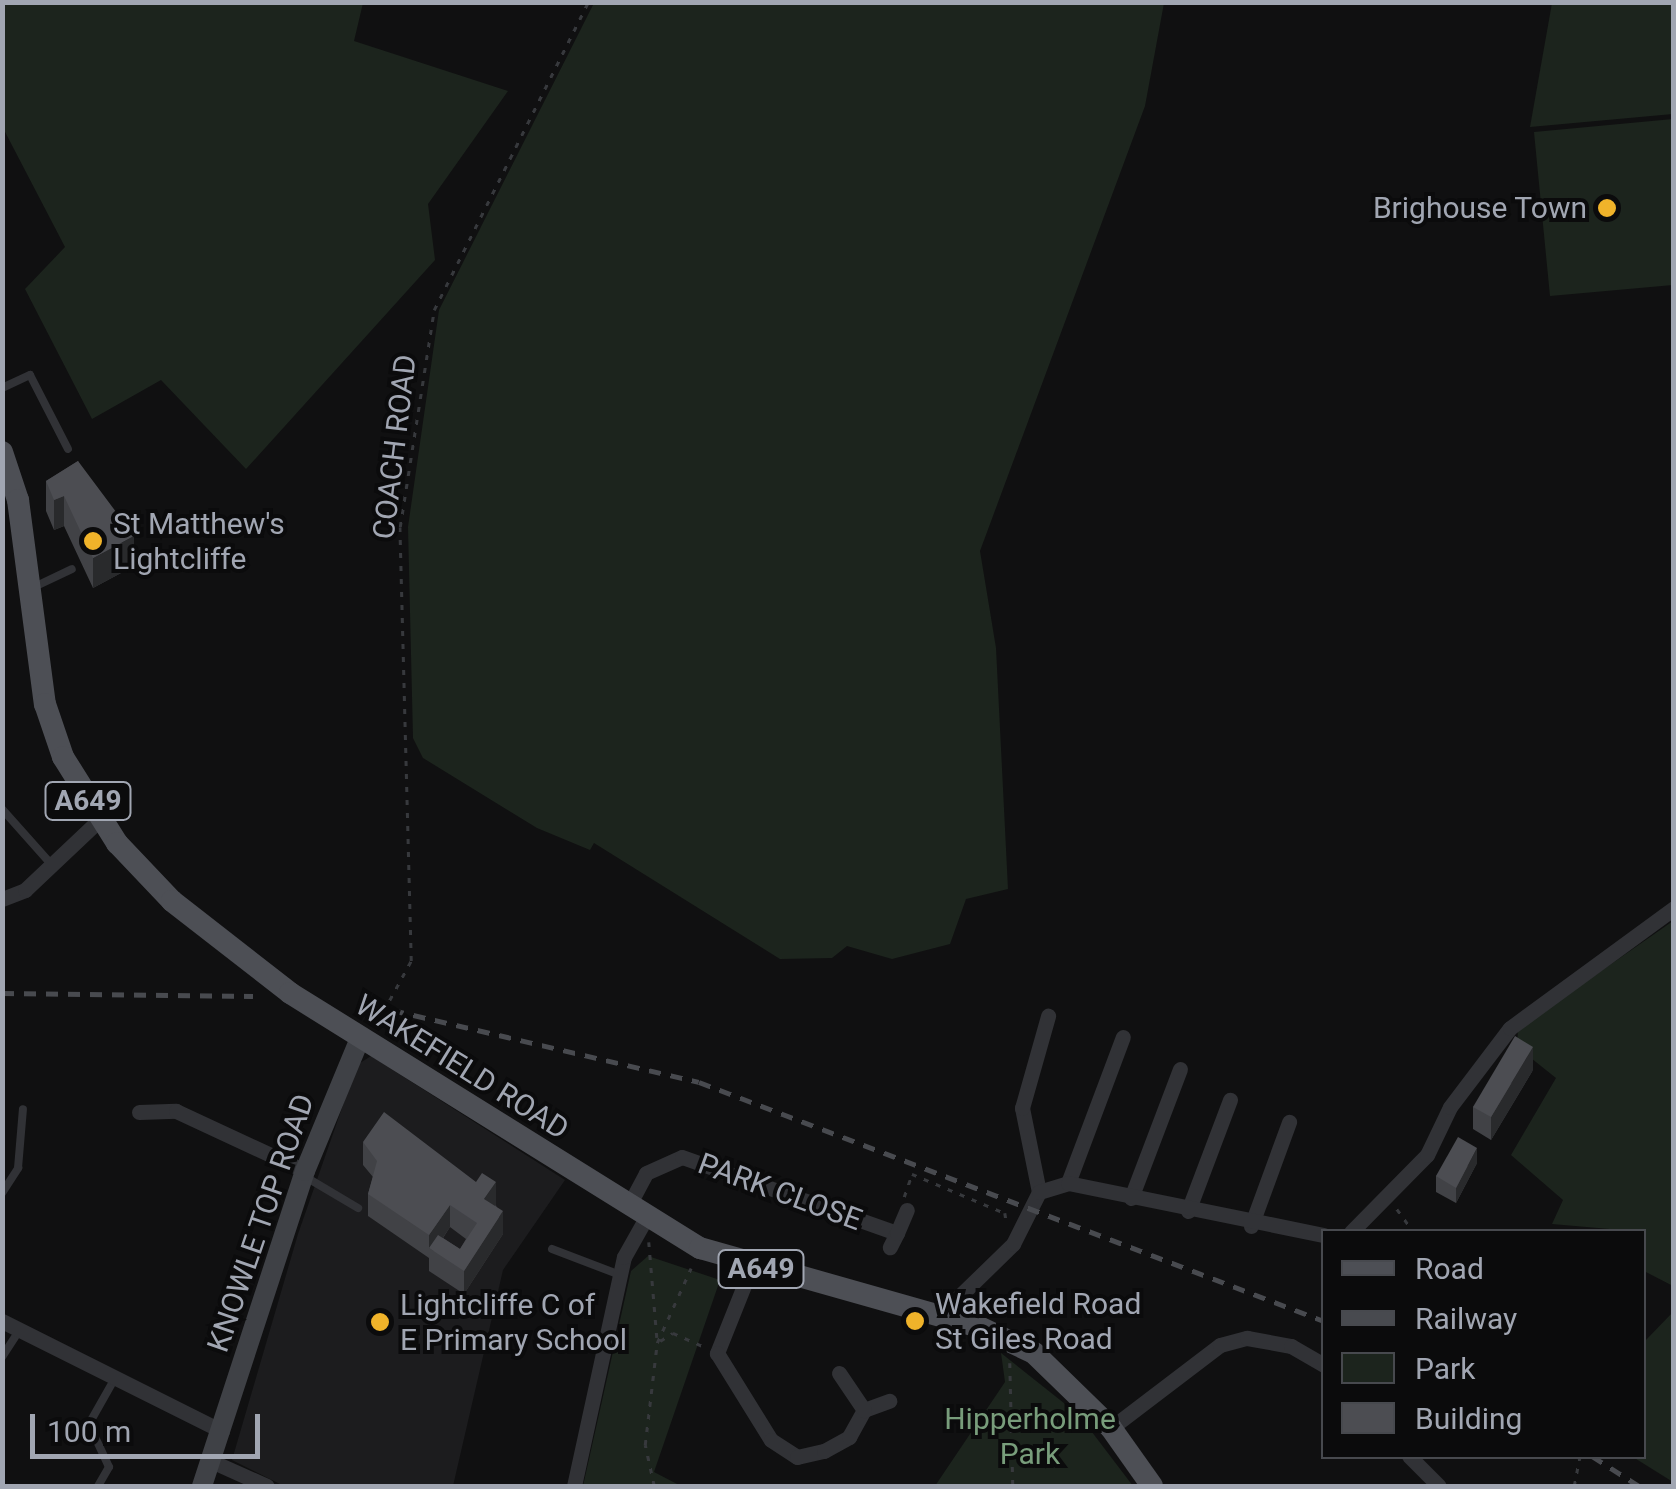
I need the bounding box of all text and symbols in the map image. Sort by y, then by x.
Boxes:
place label: Brighouse Town [1372,190,1587,226]
marker: Brighouse Town [1596,197,1618,219]
street label: COACH ROAD [366,353,424,541]
place label: St Matthew's Lightcliffe [113,506,285,576]
marker: St Matthew's Lightcliffe [82,530,104,552]
road number: A649 [43,778,133,824]
street label: WAKEFIELD ROAD [349,987,575,1147]
street label: KNOWLE TOP ROAD [200,1089,322,1357]
street label: PARK CLOSE [693,1146,867,1238]
legend [1321,1229,1646,1459]
road number: A649 [716,1246,806,1292]
text: Road [1415,1251,1484,1286]
place label: Wakefield Road St Giles Road [935,1286,1141,1356]
place label: Lightcliffe C of E Primary School [400,1287,627,1358]
text: Railway [1415,1301,1517,1336]
marker: Wakefield Road St Giles Road [904,1310,926,1332]
marker: Lightcliffe C of E Primary School [369,1311,391,1333]
text: Park [1415,1351,1475,1386]
scale bar [35,1394,265,1456]
park label: Hipperholme Park [944,1401,1116,1472]
text: Building [1415,1401,1522,1436]
text: 100 m [47,1414,131,1449]

